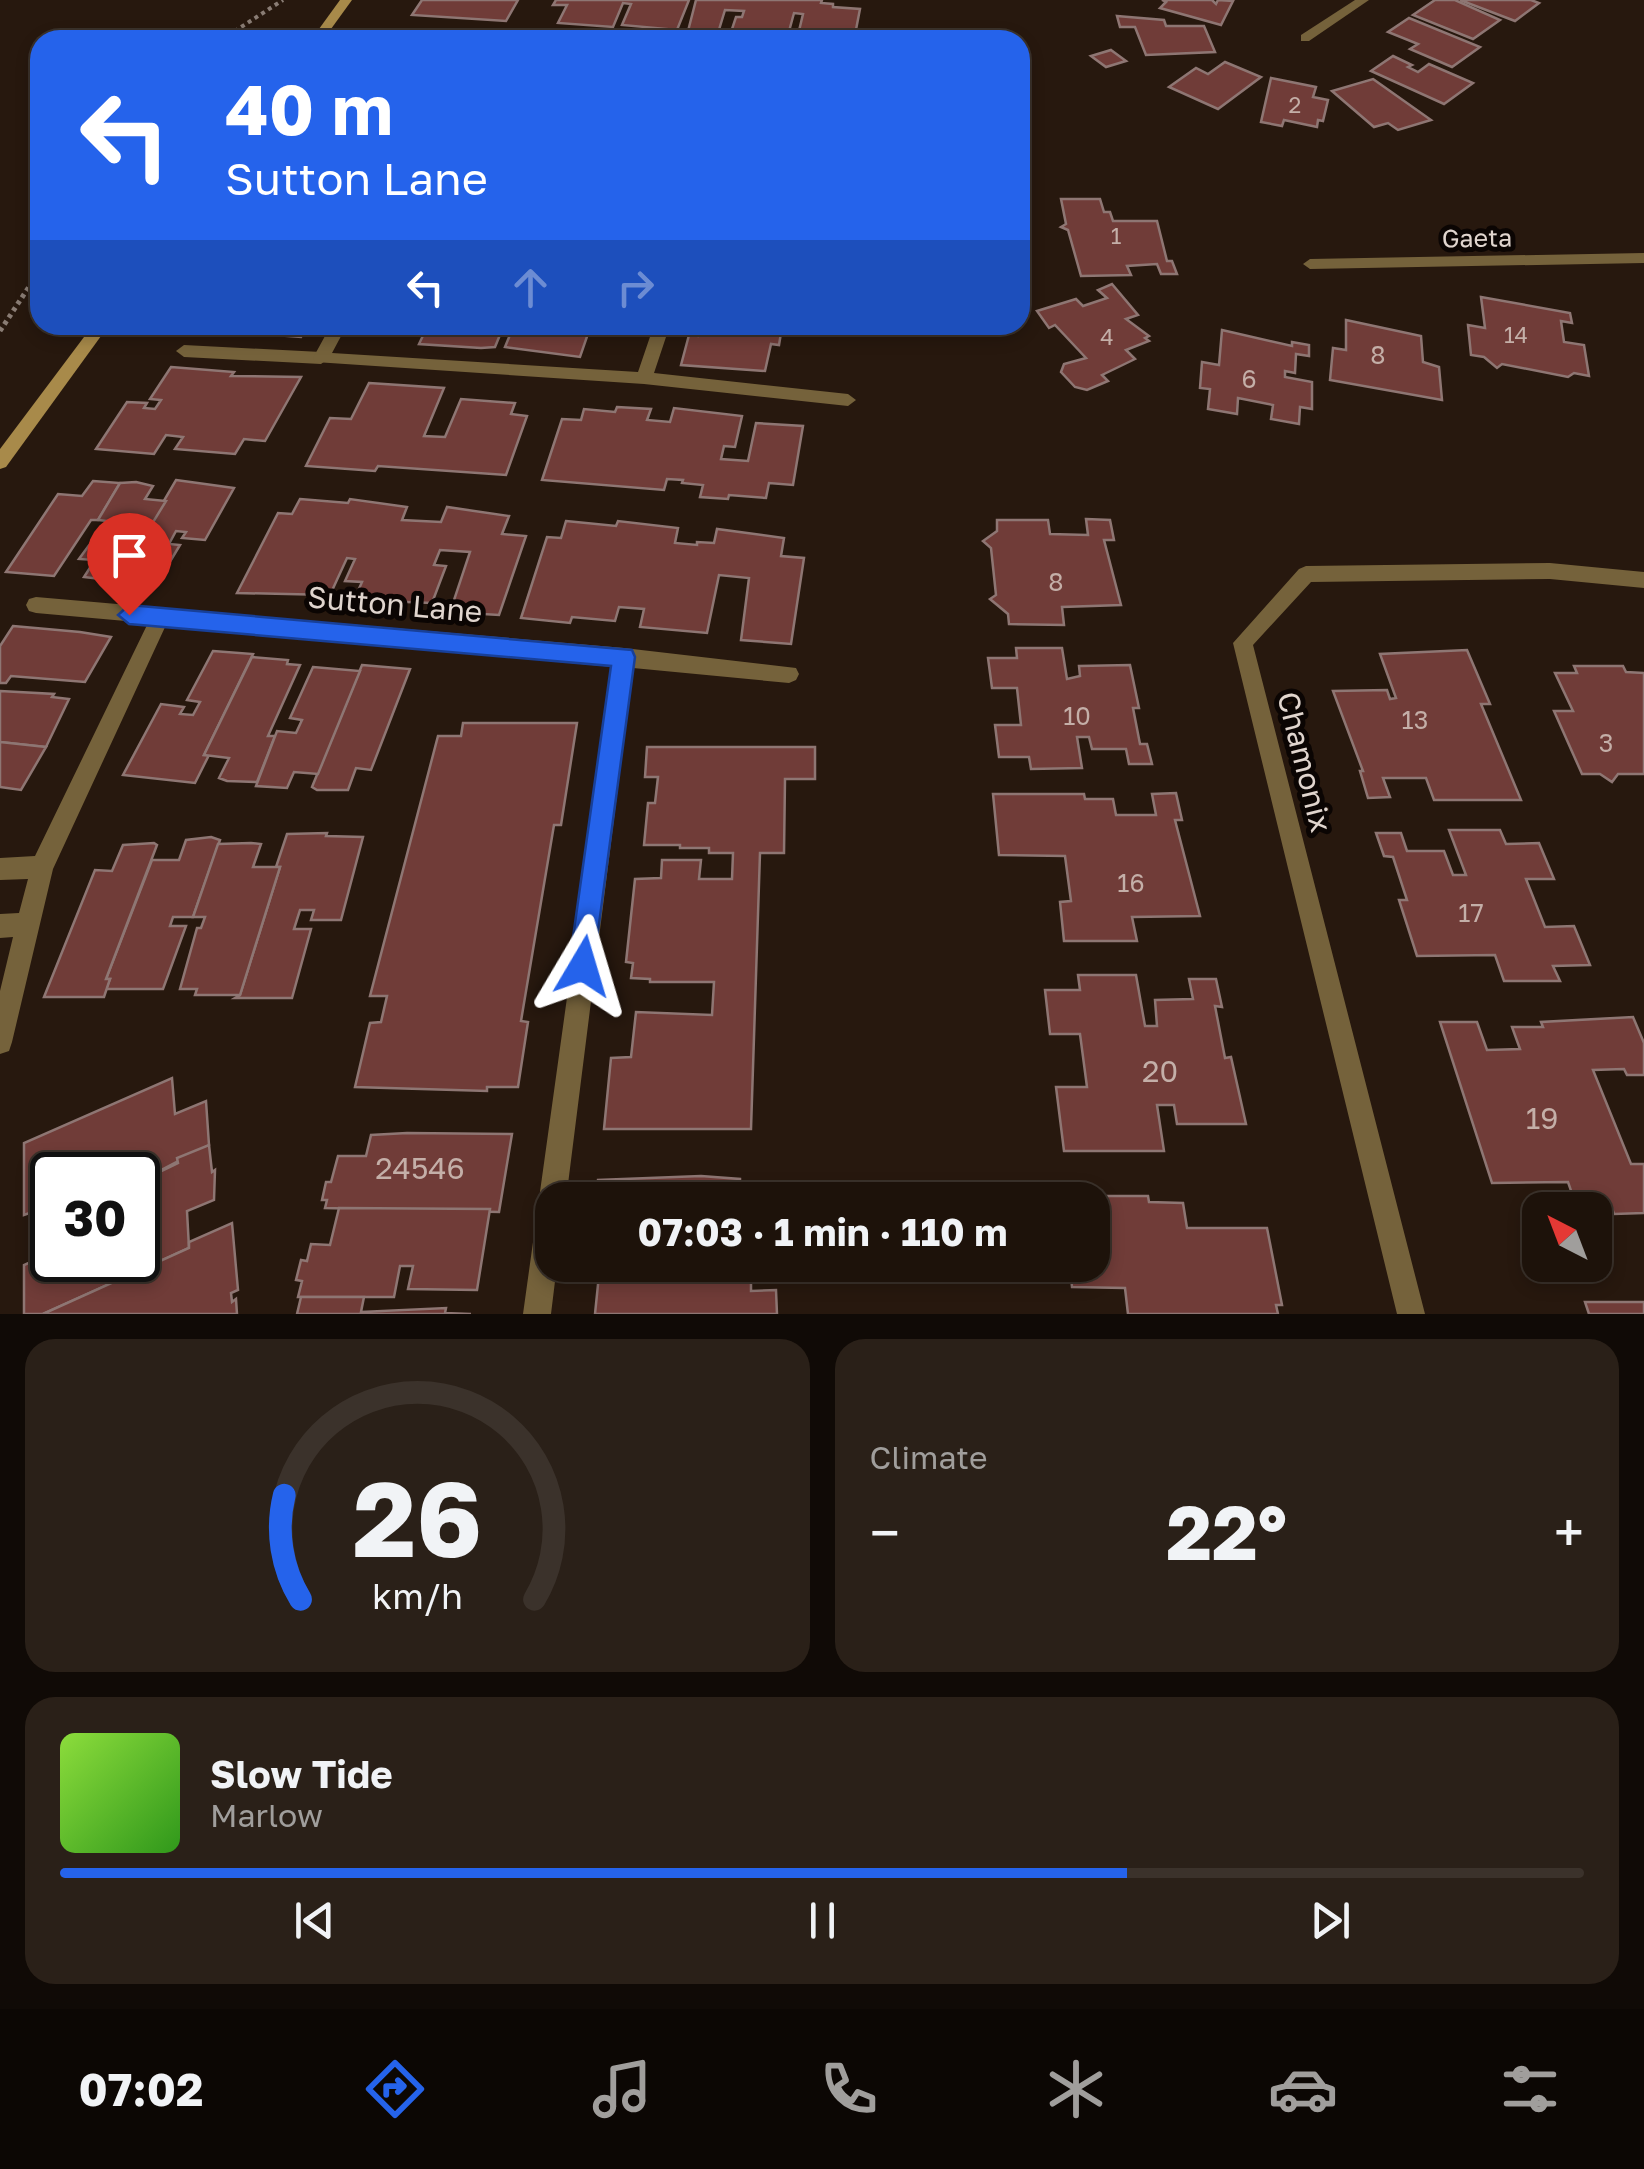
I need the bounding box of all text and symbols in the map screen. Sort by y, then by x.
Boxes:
text: 40 m [225,66,393,150]
icon: left [60,70,190,200]
house number: 2 [1289,91,1301,118]
text: Sutton Lane [225,151,488,205]
street label: Gaeta [1442,221,1512,254]
house number: 1 [1111,222,1122,249]
icon: left [398,260,453,315]
icon: ahead [503,260,558,315]
icon: right [608,260,663,315]
house number: 14 [1504,321,1528,348]
house number: 4 [1100,323,1114,350]
house number: 8 [1370,339,1386,370]
house number: 6 [1241,363,1257,394]
pin [87,513,172,616]
icon: arrive [102,528,157,583]
house number: 8 [1048,566,1064,597]
street label: Sutton Lane [306,578,484,630]
street label: Chamonix [1270,688,1340,836]
house number: 10 [1063,700,1091,731]
house number: 13 [1402,704,1428,735]
house number: 3 [1599,727,1613,758]
house number: 16 [1117,867,1145,898]
house number: 17 [1458,897,1484,928]
position arrow [531,914,635,1018]
house number: 20 [1142,1053,1178,1089]
house number: 19 [1526,1100,1558,1136]
house number: 24546 [375,1150,465,1186]
speed limit sign: 30 [30,1152,160,1282]
north arrow [1522,1192,1612,1282]
map controls [1522,1192,1612,1282]
text: 07:03 · 1 min · 110 m [637,1209,1008,1254]
text: Climate [870,1438,988,1476]
text: 26 [353,1455,482,1580]
text: 22° [1166,1486,1287,1577]
text: − [870,1499,900,1565]
text: + [1554,1499,1584,1565]
text: km/h [372,1574,463,1617]
text: Slow Tide [210,1751,393,1796]
text: Marlow [210,1796,323,1834]
icon: previous [287,1893,342,1948]
icon: pause [795,1893,850,1948]
icon: next [1303,1893,1358,1948]
icon: directions [360,2054,430,2124]
icon: music [587,2054,657,2124]
icon: phone [814,2054,884,2124]
icon: climate [1041,2054,1111,2124]
icon: car [1268,2054,1338,2124]
icon: filters [1495,2054,1565,2124]
text: 07:02 [79,2062,203,2116]

